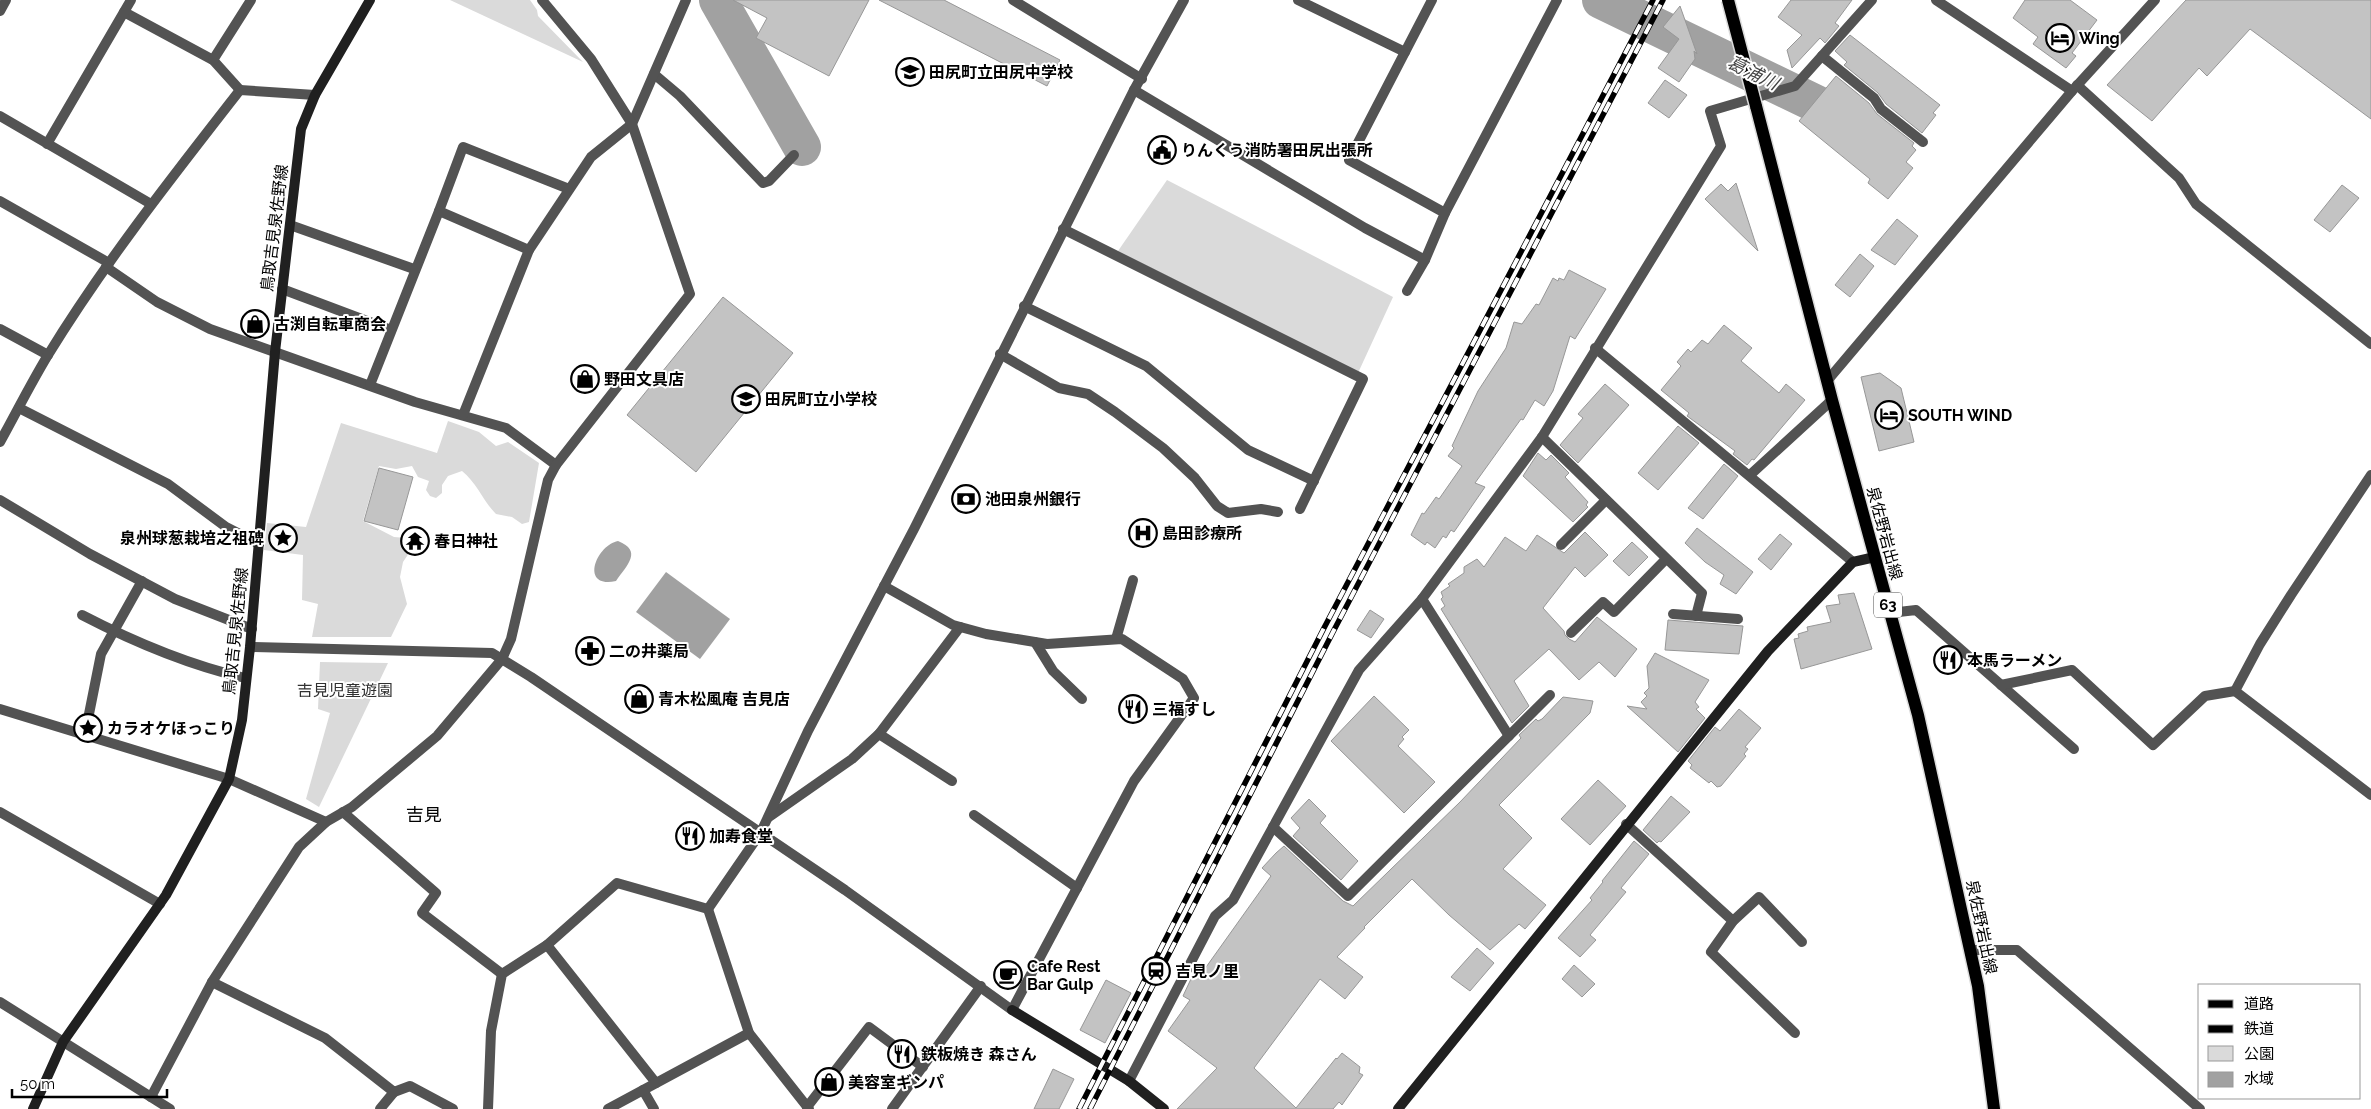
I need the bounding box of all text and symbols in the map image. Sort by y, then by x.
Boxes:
hotel icon: Wing [2045,23,2075,53]
place label: Wing [2079,29,2120,48]
water label: 葛浦川 [1724,51,1784,95]
school or university icon: 田尻町立田尻中学校 [895,57,925,87]
place label: 田尻町立田尻中学校 [929,63,1073,82]
public building icon: りんくう消防署田尻出張所 [1147,135,1177,165]
place label: りんくう消防署田尻出張所 [1181,141,1373,160]
street label: 鳥取吉見泉佐野線 [257,163,292,293]
shop icon: 古渕自転車商会 [240,309,270,339]
place label: 古渕自転車商会 [274,315,386,334]
shop icon: 野田文具店 [570,364,600,394]
place label: 野田文具店 [604,370,684,389]
school or university icon: 田尻町立小学校 [731,384,761,414]
place label: 田尻町立小学校 [765,390,877,409]
hotel icon: SOUTH WIND [1874,400,1904,430]
place label: SOUTH WIND [1908,406,2012,425]
bank icon: 池田泉州銀行 [951,484,981,514]
street label: 泉佐野岩出線 [1863,484,1906,582]
place label: 池田泉州銀行 [985,490,1081,509]
hospital icon: 島田診療所 [1128,518,1158,548]
place icon: 泉州球葱栽培之祖碑 [268,523,298,553]
place label: 島田診療所 [1162,524,1242,543]
temple icon: 春日神社 [400,526,430,556]
place label: 泉州球葱栽培之祖碑 [120,529,264,548]
place label: 春日神社 [434,532,498,551]
street label: 鳥取吉見泉佐野線 [219,566,252,696]
road number: 63 [1874,592,1902,618]
pharmacy icon: 二の井薬局 [575,636,605,666]
place label: 二の井薬局 [609,642,689,661]
restaurant icon: 本馬ラーメン [1933,645,1963,675]
place label: 本馬ラーメン [1967,651,2062,670]
park label: 吉見児童遊園 [297,681,393,700]
shop icon: 青木松風庵 吉見店 [624,684,654,714]
place label: 青木松風庵 吉見店 [658,690,790,709]
restaurant icon: 三福すし [1118,694,1148,724]
place label: 三福すし [1152,700,1216,719]
place icon: カラオケほっこり [73,713,103,743]
place label: カラオケほっこり [107,719,235,738]
district label: 吉見 [406,804,442,825]
restaurant icon: 加寿食堂 [675,821,705,851]
place label: 加寿食堂 [709,827,773,846]
street label: 泉佐野岩出線 [1962,878,2001,976]
station icon: 吉見ノ里 [1141,956,1171,986]
place label: Cafe Rest Bar Gulp [1027,957,1100,994]
cafe icon: Cafe Rest Bar Gulp [993,960,1023,990]
place label: 吉見ノ里 [1175,962,1239,981]
legend [2198,984,2361,1099]
text: 道路 [2244,995,2274,1013]
text: 鉄道 [2244,1020,2274,1038]
restaurant icon: 鉄板焼き 森さん [887,1039,917,1069]
place label: 鉄板焼き 森さん [921,1045,1037,1064]
text: 公園 [2244,1045,2274,1063]
scale bar [12,1066,168,1098]
shop icon: 美容室ギンパ [814,1067,844,1097]
text: 水域 [2244,1070,2274,1088]
place label: 美容室ギンパ [848,1073,944,1092]
text: 50 m [20,1075,55,1093]

